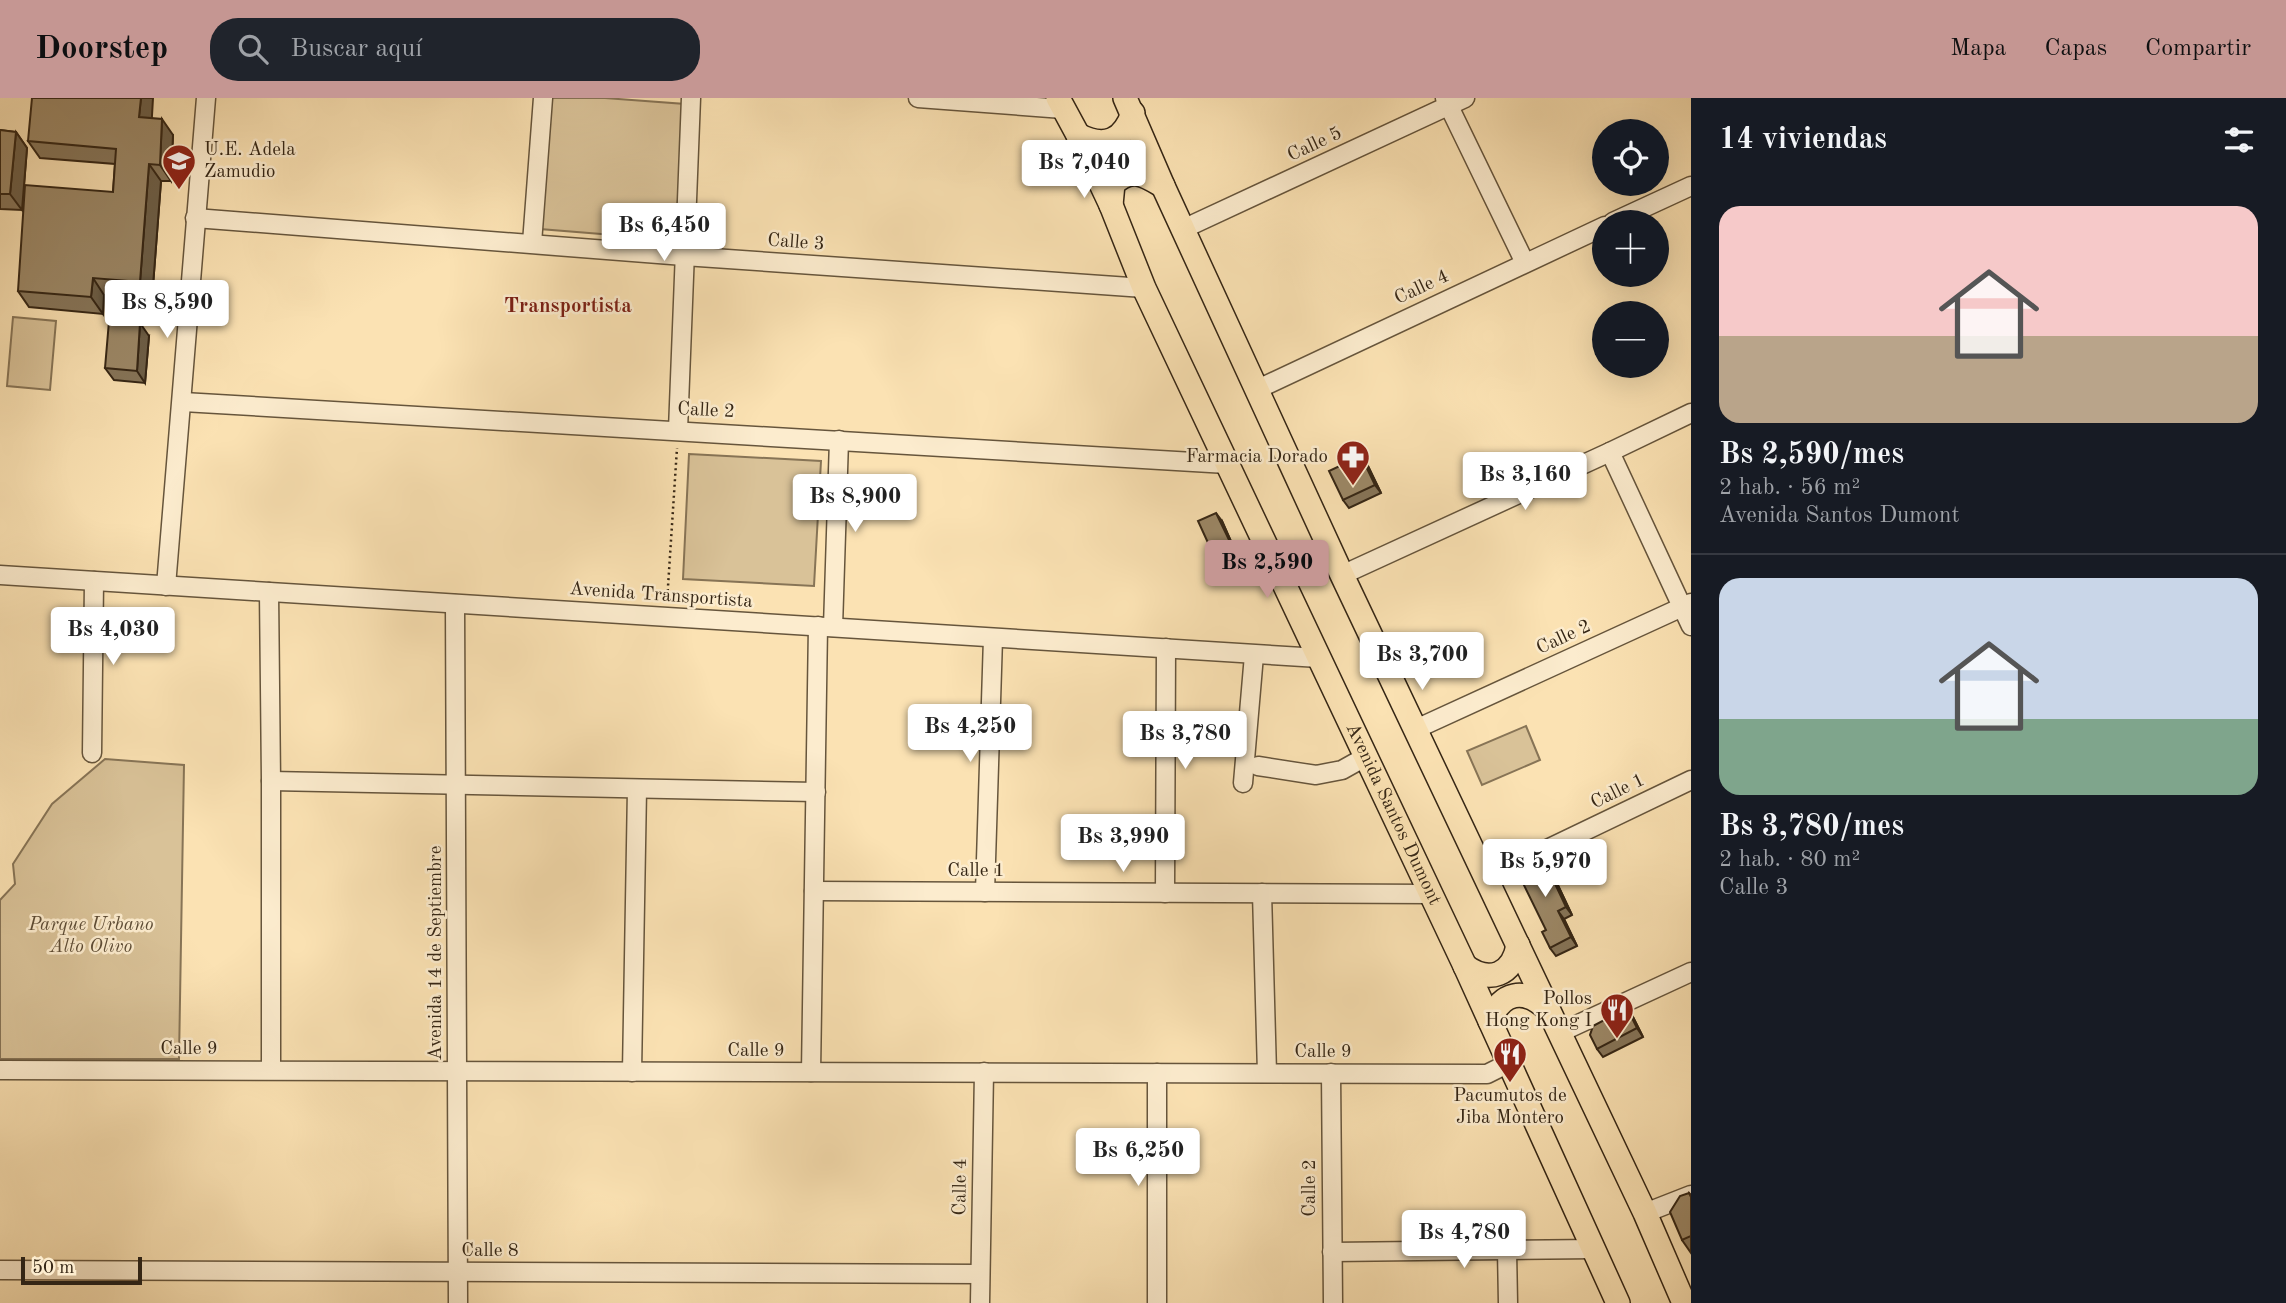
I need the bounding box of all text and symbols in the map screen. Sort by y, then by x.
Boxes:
search box [210,18,700,81]
icon: search [234,30,272,68]
text: Doorstep [35,33,168,66]
text: Buscar aquí [290,36,422,62]
text: Mapa [1950,37,2006,61]
text: Capas [2044,37,2107,61]
text: Compartir [2145,37,2251,61]
map controls [1592,119,1669,378]
button: locate [1592,119,1669,196]
icon: filters [2220,121,2258,159]
street label: Calle 5 [1285,124,1345,166]
text: 14 viviendas [1719,125,1887,155]
pin: Bs 7,040 [1012,140,1156,200]
place label: U.E. Adela Zamudio [204,141,296,182]
school or university icon: U.E. Adela Zamudio [160,142,198,191]
text: Bs 7,040 [1038,151,1130,174]
pin: Bs 6,450 [592,204,736,263]
button: + [1592,210,1669,287]
text: Bs 6,450 [618,214,710,237]
street label: Calle 3 [767,232,825,254]
icon: home [1926,251,2052,377]
street label: Calle 4 [1392,267,1452,309]
pin: Bs 8,590 [95,280,239,340]
text: Bs 8,590 [121,291,213,314]
district label: Transportista [504,296,632,317]
button: − [1592,301,1669,378]
street label: Calle 2 [677,400,735,422]
pharmacy icon: Farmacia Dorado [1334,438,1372,487]
text: Bs 2,590/mes [1719,440,1904,470]
place label: Farmacia Dorado [1186,448,1328,467]
pin: Bs 3,160 [1453,452,1597,512]
text: Bs 3,160 [1479,463,1571,486]
pin: Bs 8,900 [783,474,927,534]
text: 2 hab. · 56 m² [1719,476,1860,499]
text: Bs 8,900 [809,485,901,508]
text: Avenida Santos Dumont [1719,504,1960,527]
pin: Bs 2,590 [1195,540,1339,600]
text: Bs 2,590 [1221,551,1313,574]
street label: Avenida Transportista [569,580,754,612]
pin: Bs 4,030 [41,608,185,667]
street label: Calle 2 [1534,617,1594,659]
text: Bs 4,030 [67,618,159,641]
icon: home [1926,623,2052,749]
pin: Bs 3,700 [1350,632,1494,692]
text: Bs 3,700 [1376,643,1468,666]
pin: Bs 4,250 [898,704,1042,764]
pin: Bs 3,780 [1113,712,1257,771]
text: Bs 4,250 [924,715,1016,738]
street label: Avenida Santos Dumont [1342,720,1444,908]
text: Bs 3,780 [1139,722,1231,745]
street label: Calle 1 [1588,771,1648,813]
text: Bs 3,780/mes [1719,812,1904,842]
pin: Bs 3,990 [1051,814,1195,874]
text: Bs 3,990 [1077,825,1169,848]
pin: Bs 5,970 [1473,840,1617,899]
street label: Avenida 14 de Septiembre [427,846,446,1060]
text: 2 hab. · 80 m² [1719,848,1860,871]
text: Bs 5,970 [1499,850,1591,873]
street label: Calle 1 [947,862,1005,881]
text: Calle 3 [1719,876,1789,899]
park label: Parque Urbano Alto Olivo [27,916,154,957]
place label: Pollos Hong Kong I [1485,990,1592,1031]
restaurant icon: Pollos Hong Kong I [1598,991,1636,1040]
restaurant icon: Pacumutos de Jiba Montero [1491,1035,1529,1084]
street label: Calle 9 [160,1040,218,1059]
street label: Calle 9 [727,1042,785,1061]
street label: Calle 9 [1294,1043,1352,1062]
place label: Pacumutos de Jiba Montero [1453,1087,1567,1128]
pin: Bs 6,250 [1066,1128,1210,1188]
text: Bs 6,250 [1092,1139,1184,1162]
street label: Calle 4 [951,1158,971,1216]
street label: Calle 2 [1301,1159,1320,1217]
pin: Bs 4,780 [1392,1210,1536,1270]
text: Bs 4,780 [1418,1221,1510,1244]
street label: Calle 8 [461,1242,519,1261]
scale bar [21,1254,142,1286]
text: 50 m [32,1259,74,1278]

